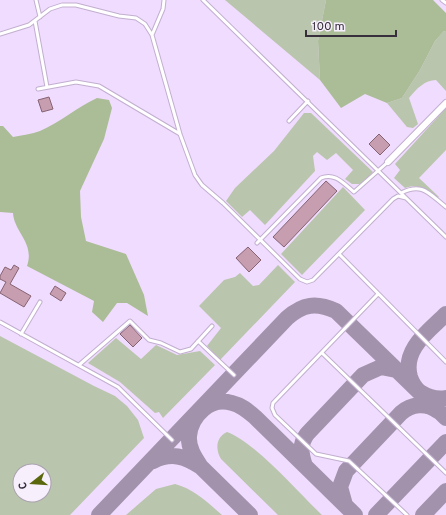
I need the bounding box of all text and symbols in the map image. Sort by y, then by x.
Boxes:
scale bar [306,12,396,38]
text: 100 m [312,19,345,35]
north arrow [12,463,52,503]
text: С [16,480,31,491]

